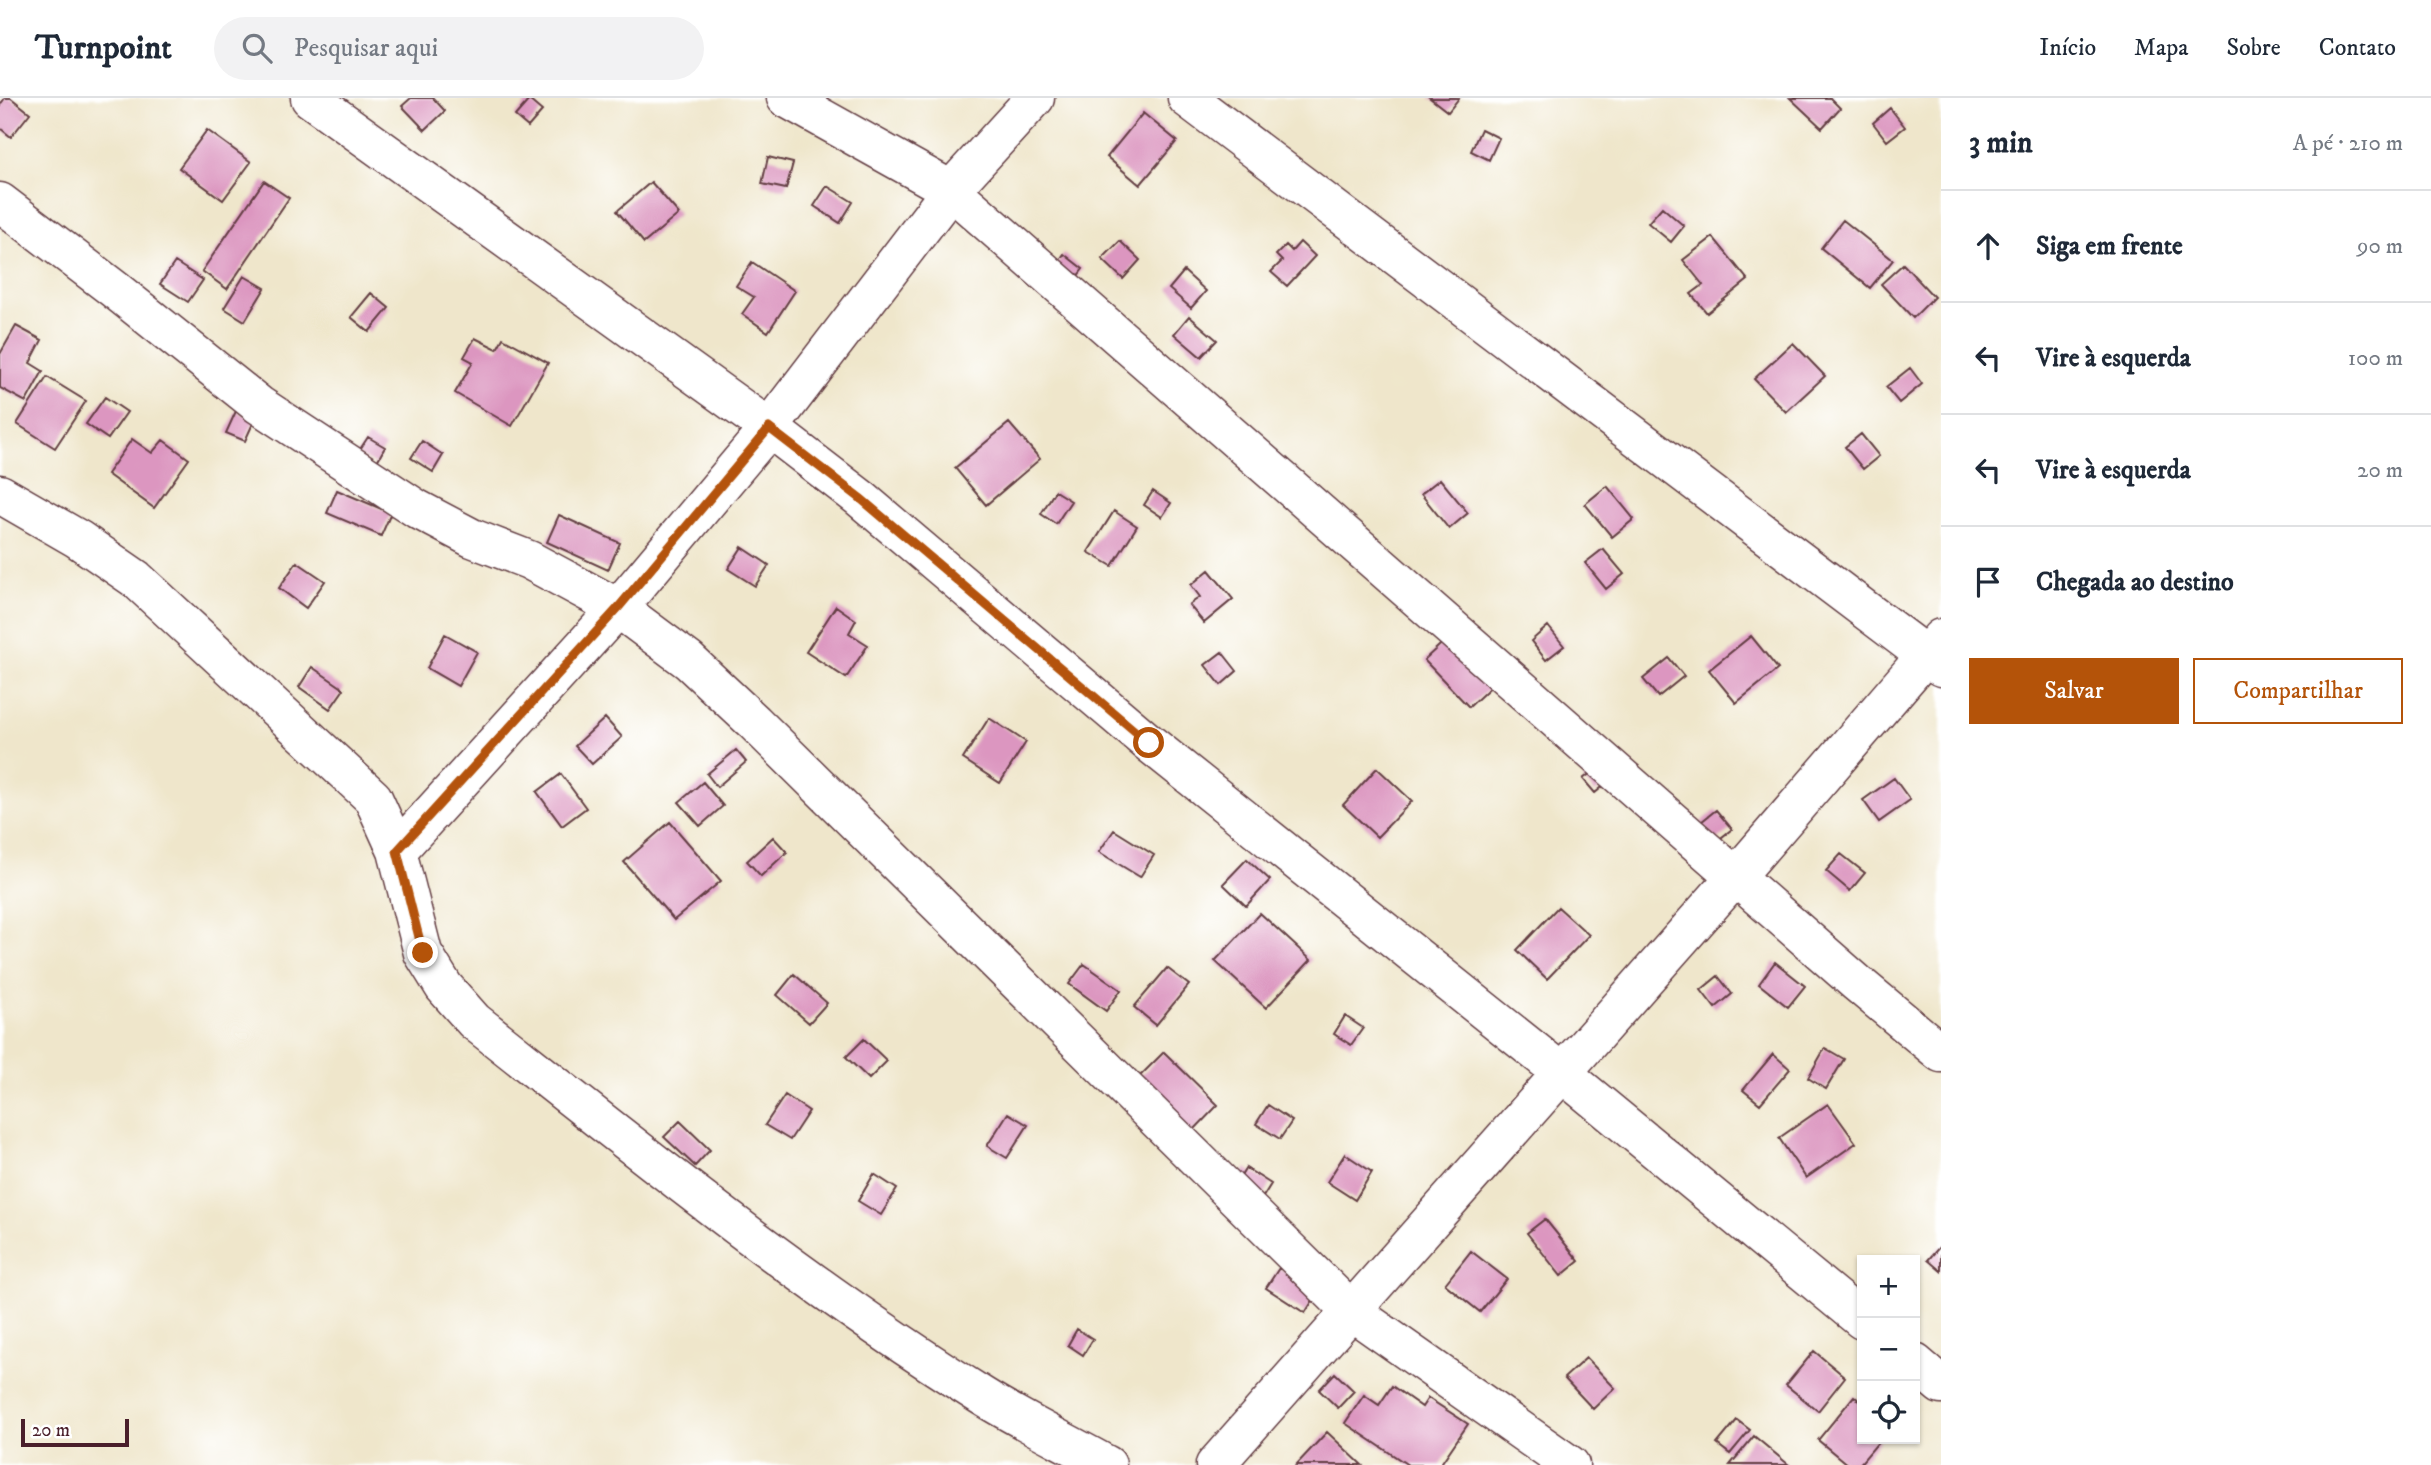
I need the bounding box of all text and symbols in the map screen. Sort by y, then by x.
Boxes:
search box [214,17,704,80]
text: Turnpoint [35,28,172,69]
icon: search [238,29,276,67]
text: Pesquisar aqui [294,32,438,65]
text: Início [2039,33,2096,63]
text: Mapa [2134,33,2188,63]
text: Sobre [2226,33,2281,63]
text: Contato [2319,33,2396,63]
text: 3 min [1969,125,2033,162]
text: A pé · 210 m [2293,129,2403,158]
icon: ahead [1969,227,2007,265]
text: Siga em frente [2036,230,2183,263]
text: 90 m [2357,232,2403,261]
icon: left [1969,339,2007,377]
text: Vire à esquerda [2036,342,2191,375]
text: 100 m [2348,344,2403,373]
icon: left [1969,451,2007,489]
text: Vire à esquerda [2036,454,2191,487]
text: 20 m [2357,456,2403,485]
icon: arrive [1969,563,2007,601]
text: Chegada ao destino [2036,566,2234,599]
button: Salvar [1969,658,2179,724]
button: Compartilhar [2193,658,2403,724]
route start [1133,727,1164,758]
route end [407,937,438,968]
map controls [1857,1255,1920,1444]
button: + [1857,1255,1920,1318]
button: − [1857,1318,1920,1381]
button: locate [1857,1381,1920,1444]
scale bar [21,1416,130,1448]
text: 20 m [32,1419,70,1442]

